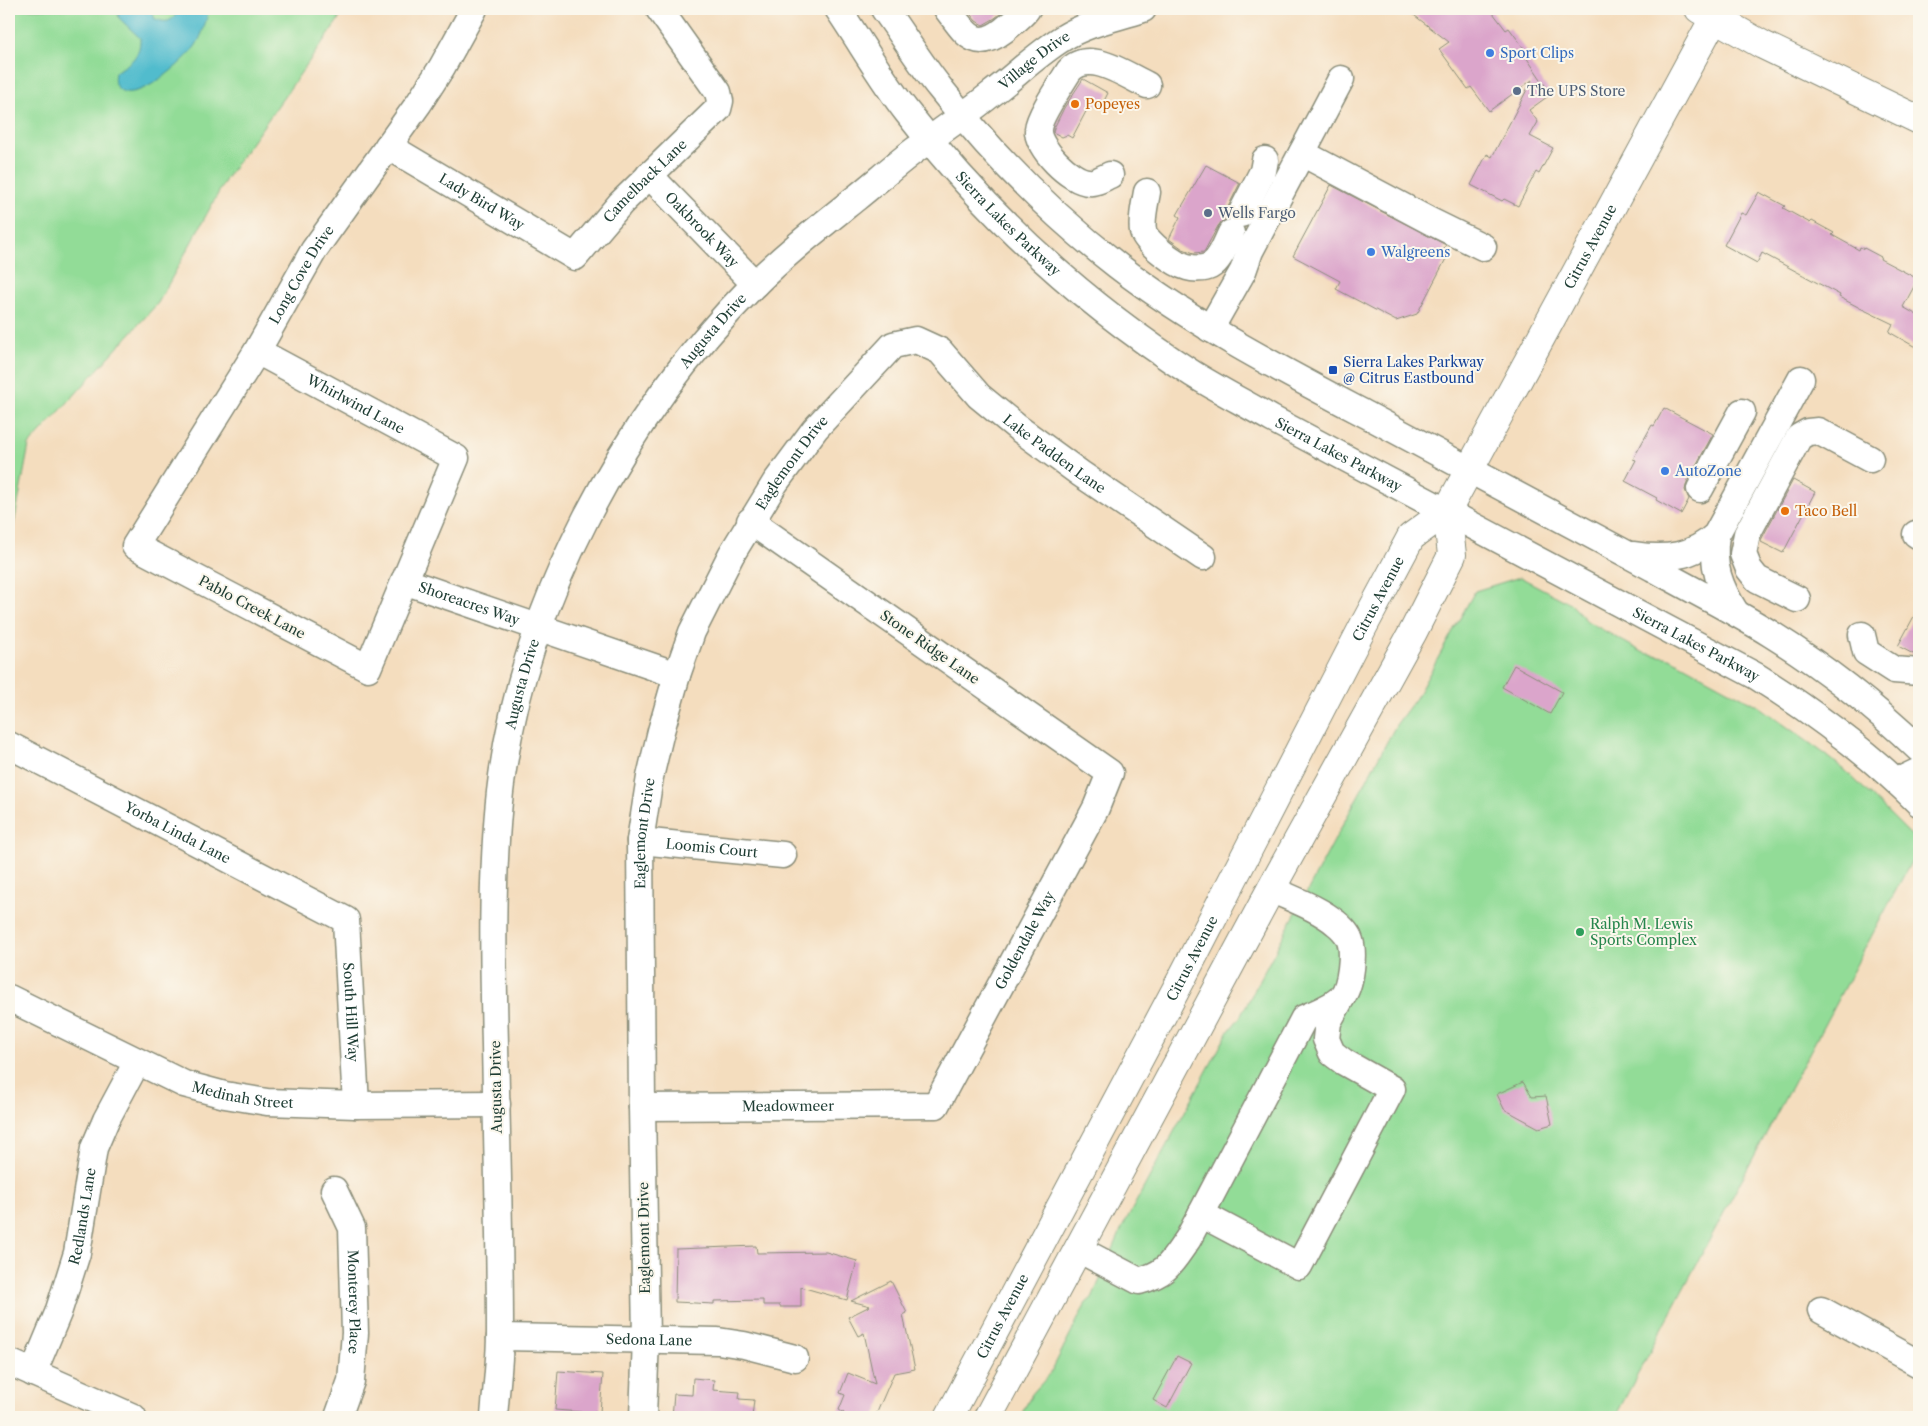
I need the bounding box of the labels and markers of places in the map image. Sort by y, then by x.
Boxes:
place label: Sport Clips [1500,44,1574,62]
marker: Sport Clips [1484,47,1496,59]
place label: The UPS Store [1527,82,1626,100]
marker: The UPS Store [1511,85,1523,97]
place label: Popeyes [1085,95,1140,113]
marker: Popeyes [1069,98,1081,110]
place label: Wells Fargo [1217,204,1296,222]
marker: Wells Fargo [1202,207,1214,219]
place label: Walgreens [1380,243,1450,261]
marker: Walgreens [1365,246,1377,258]
place label: Sierra Lakes Parkway @ Citrus Eastbound [1343,353,1484,387]
marker: Sierra Lakes Parkway @ Citrus Eastbound [1327,364,1339,376]
place label: AutoZone [1674,462,1742,480]
marker: AutoZone [1659,465,1671,477]
place label: Taco Bell [1795,502,1857,520]
marker: Taco Bell [1779,505,1791,517]
place label: Ralph M. Lewis Sports Complex [1590,915,1698,949]
marker: Ralph M. Lewis Sports Complex [1574,926,1586,938]

